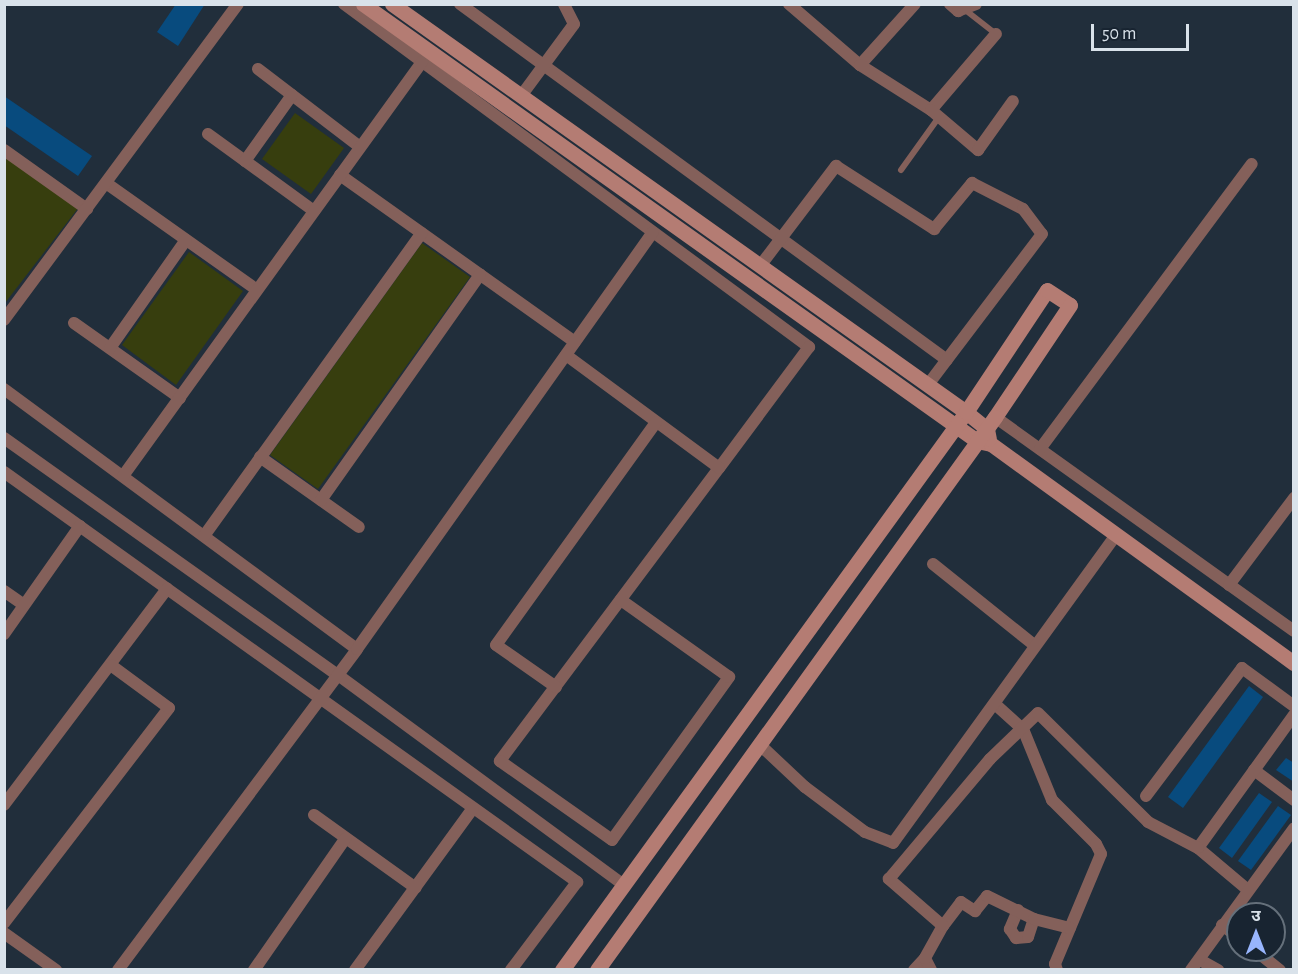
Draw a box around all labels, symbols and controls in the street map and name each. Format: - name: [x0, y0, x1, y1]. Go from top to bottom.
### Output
- scale bar: [1094, 12, 1192, 50]
- text: 50 m: [1102, 25, 1136, 43]
- north arrow: [1226, 902, 1286, 962]
- text: उ: [1251, 908, 1261, 924]

